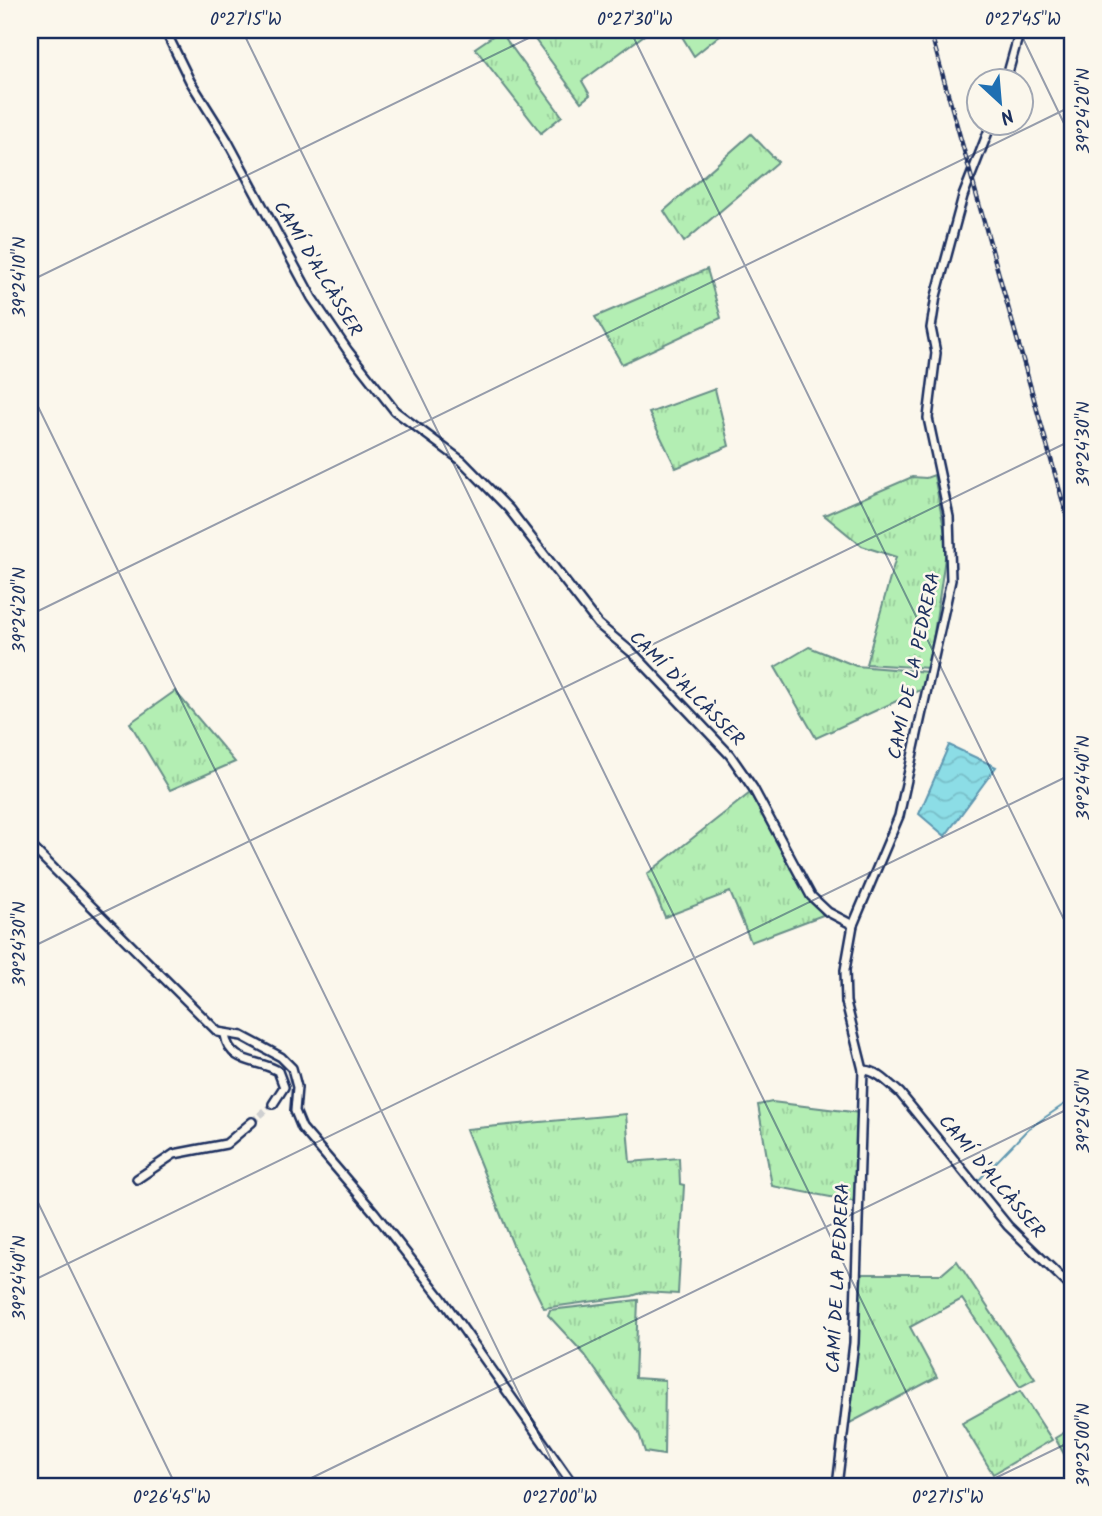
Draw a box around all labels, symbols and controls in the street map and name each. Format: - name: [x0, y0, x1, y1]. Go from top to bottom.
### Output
- text: 0°27'15"W: [210, 6, 282, 35]
- text: 0°27'30"W: [597, 6, 673, 35]
- text: 0°27'45"W: [985, 6, 1061, 35]
- north arrow: [965, 66, 1036, 136]
- text: 39°24'20"N: [1070, 68, 1099, 154]
- text: N: [995, 99, 1019, 132]
- street label: CAMÍ D'ALCÀSSER: [265, 195, 369, 343]
- text: 39°24'10"N: [6, 237, 35, 317]
- text: 39°24'30"N: [1070, 401, 1099, 487]
- text: 39°24'20"N: [6, 567, 35, 653]
- street label: CAMÍ DE LA PEDRERA: [881, 570, 949, 762]
- street label: CAMÍ D'ALCÀSSER: [621, 624, 751, 754]
- text: 39°24'40"N: [1070, 735, 1099, 821]
- text: 39°24'30"N: [6, 901, 35, 987]
- text: 39°24'50"N: [1070, 1069, 1099, 1153]
- street label: CAMÍ D'ALCÀSSER: [930, 1108, 1052, 1246]
- street label: CAMÍ DE LA PEDRERA: [819, 1182, 859, 1374]
- text: 39°24'40"N: [6, 1235, 35, 1321]
- text: 39°25'00"N: [1070, 1403, 1099, 1487]
- text: 0°26'45"W: [133, 1484, 211, 1513]
- text: 0°27'00"W: [523, 1484, 597, 1513]
- text: 0°27'15"W: [912, 1484, 984, 1513]

